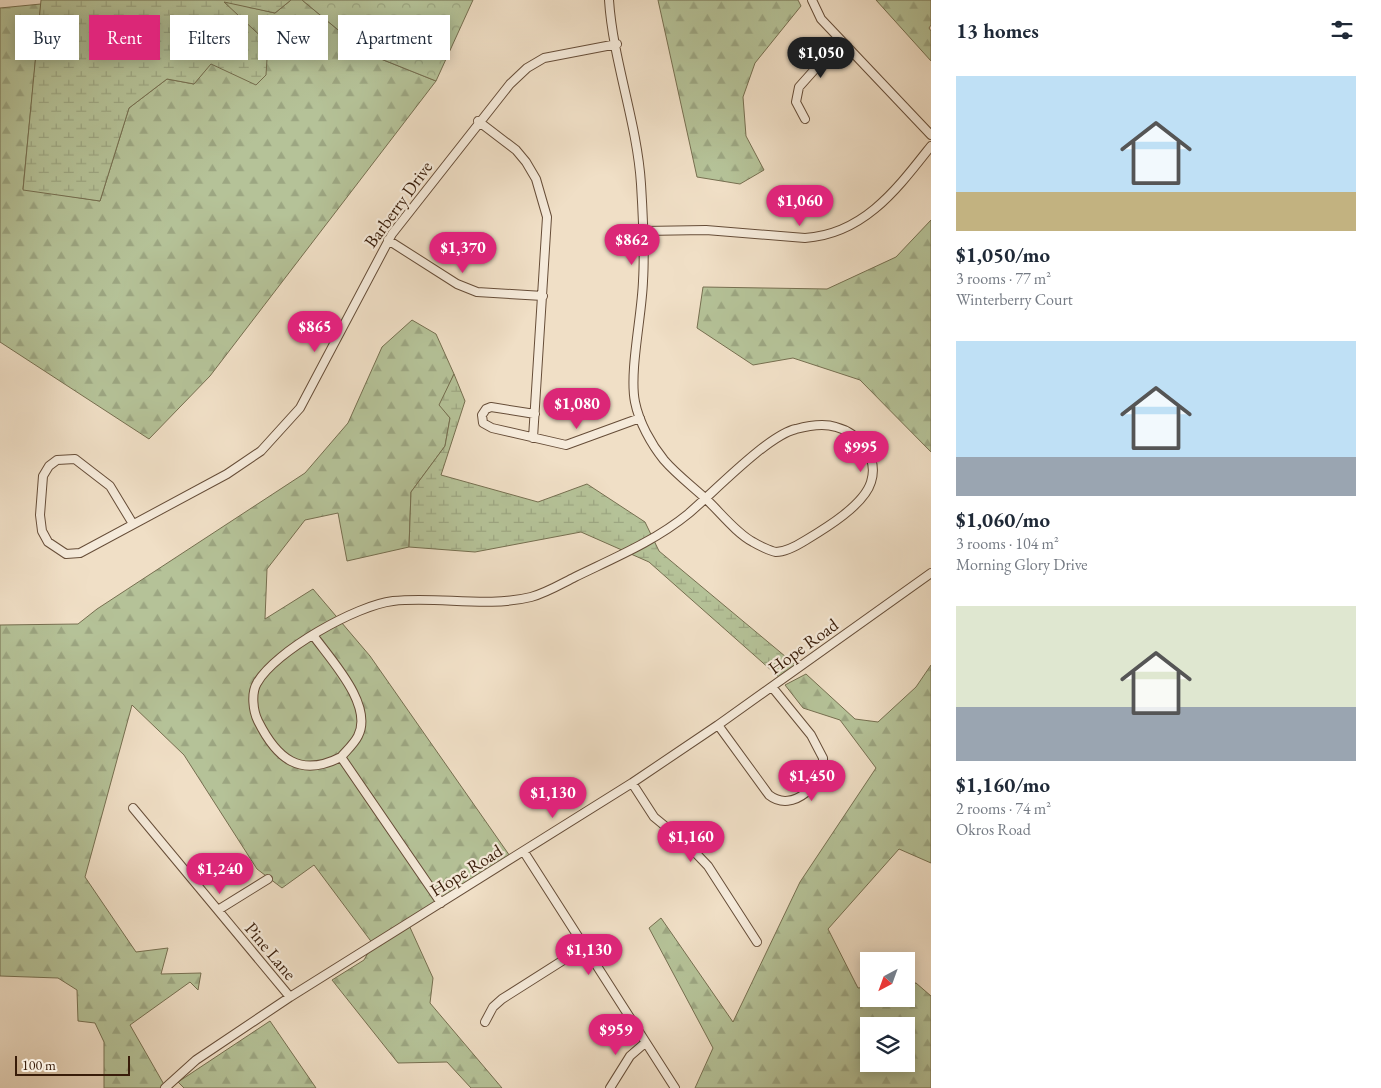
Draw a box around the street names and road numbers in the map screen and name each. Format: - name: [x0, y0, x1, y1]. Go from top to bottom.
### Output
- street label: Barberry Drive: [359, 156, 437, 252]
- street label: Hope Road: [763, 612, 843, 679]
- street label: Hope Road: [426, 838, 507, 901]
- street label: Pine Lane: [240, 917, 302, 985]

